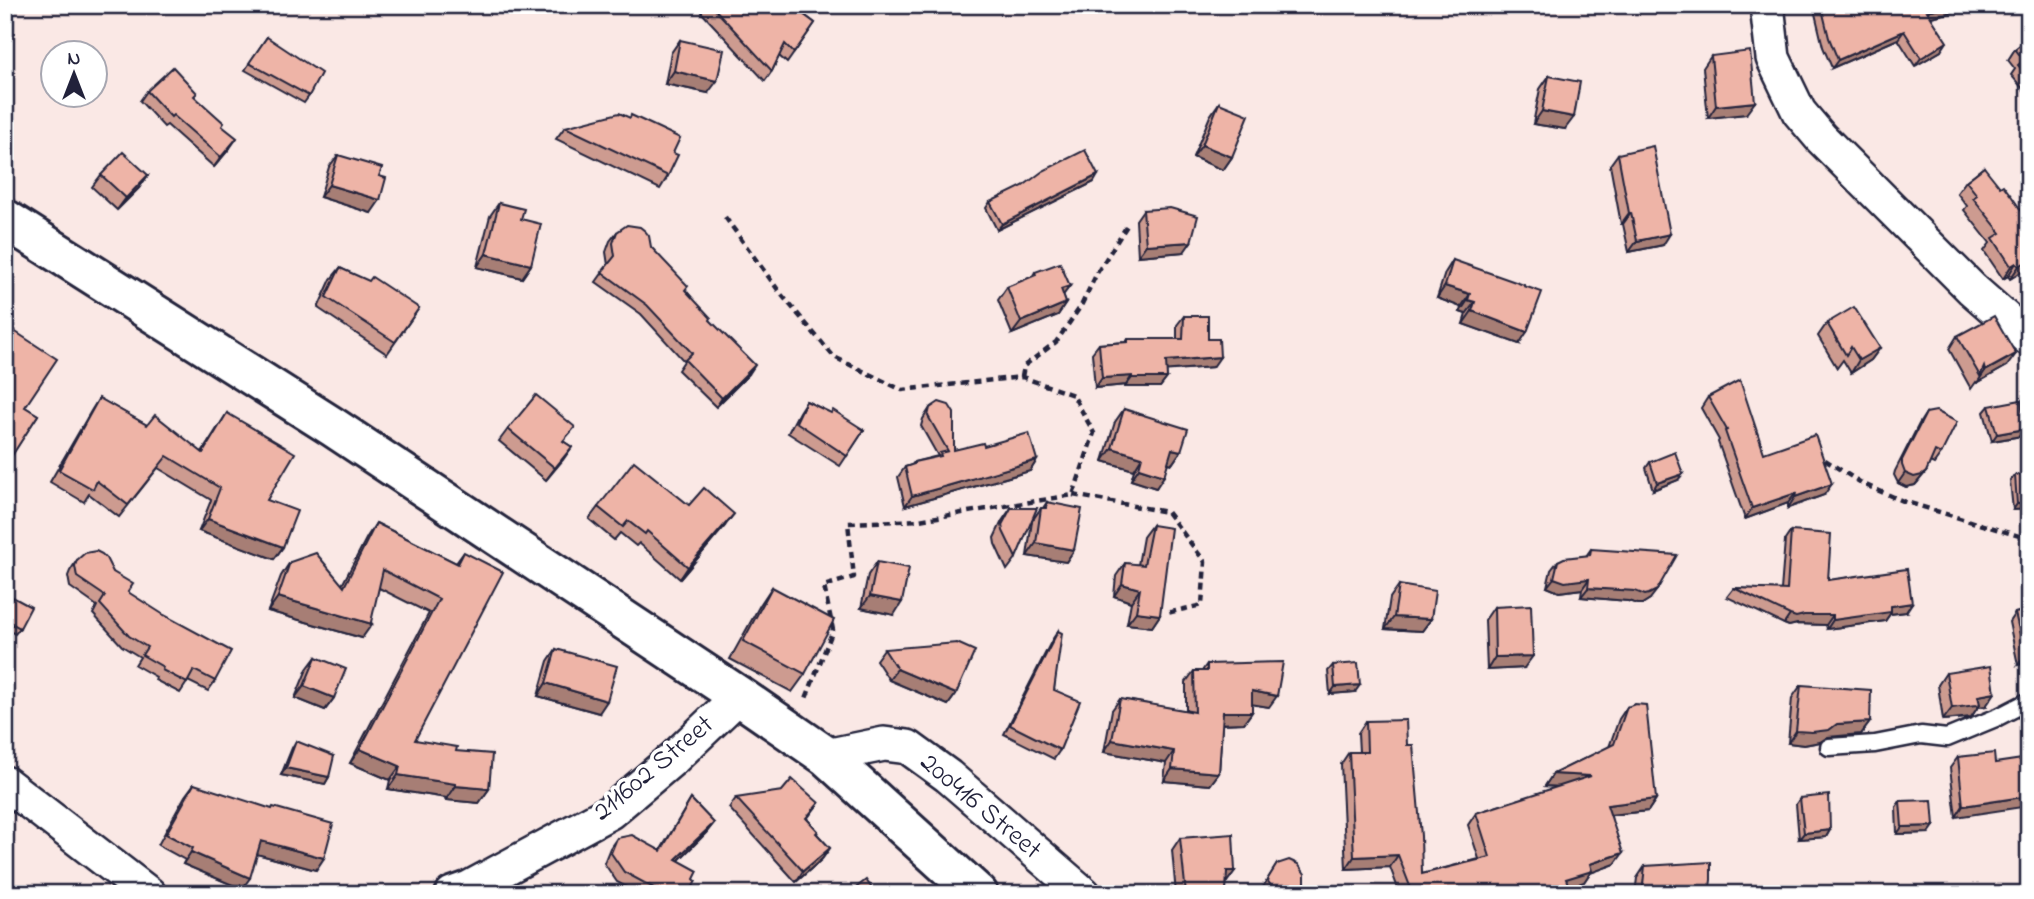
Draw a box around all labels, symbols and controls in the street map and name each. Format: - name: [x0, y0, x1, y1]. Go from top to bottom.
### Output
- north arrow: [38, 38, 108, 108]
- text: N: [68, 46, 81, 73]
- street label: 211602 Street: [584, 706, 724, 832]
- street label: 200416 Street: [910, 744, 1050, 870]

